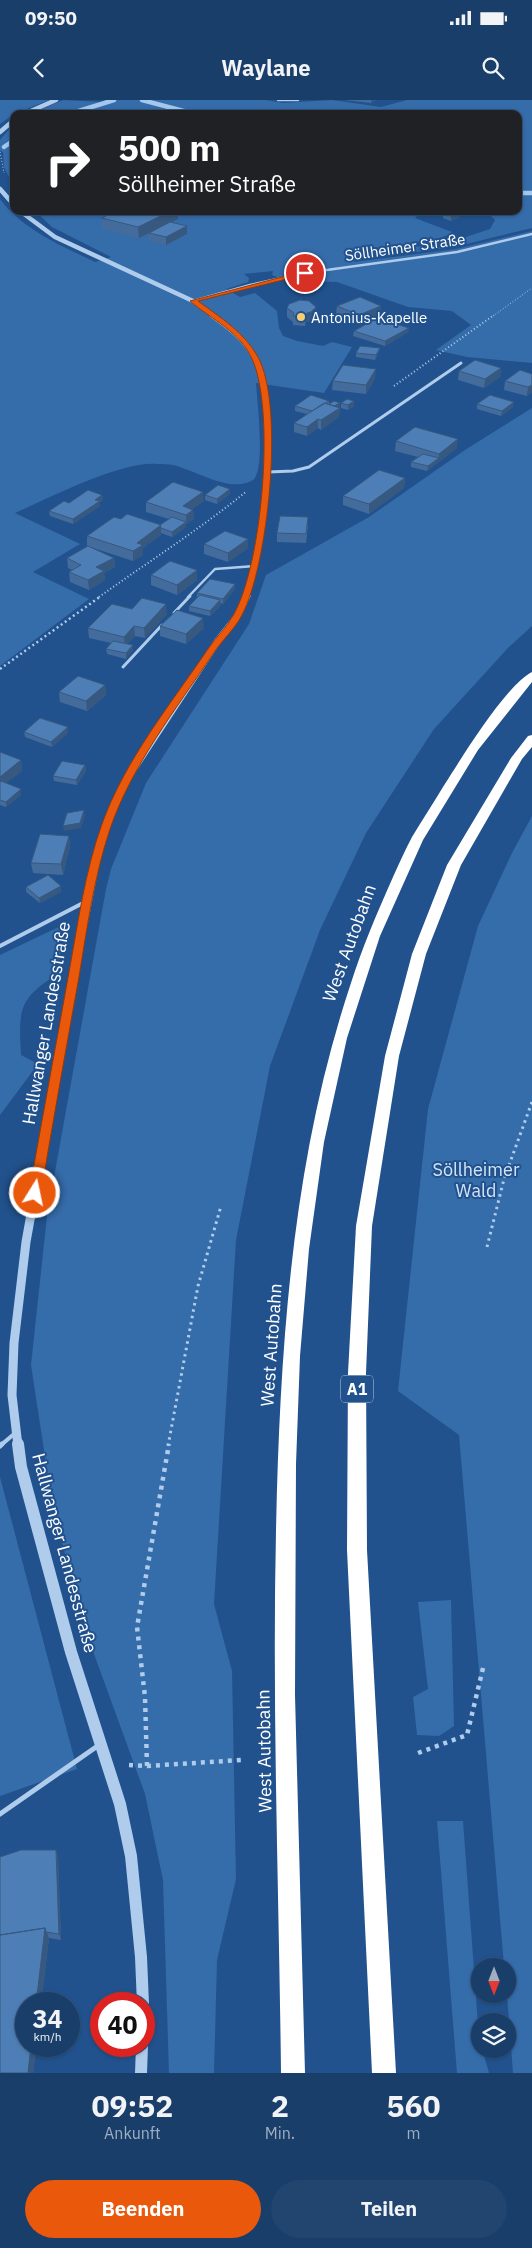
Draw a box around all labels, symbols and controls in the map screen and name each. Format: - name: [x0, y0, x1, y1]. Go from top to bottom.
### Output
- text: 09:50: [25, 6, 77, 30]
- text: Waylane: [221, 53, 311, 82]
- icon: back: [25, 54, 53, 82]
- icon: search: [479, 54, 507, 82]
- text: 500 m: [118, 125, 221, 171]
- icon: right: [35, 130, 100, 195]
- text: Söllheimer Straße: [118, 169, 296, 198]
- street label: Söllheimer Straße: [344, 229, 466, 265]
- pin: [284, 252, 326, 294]
- icon: arrive: [291, 259, 319, 287]
- place label: Antonius-Kapelle: [311, 308, 427, 327]
- marker: Antonius-Kapelle: [295, 311, 307, 323]
- street label: West Autobahn: [317, 881, 381, 1005]
- street label: Hallwanger Landesstraße: [17, 920, 75, 1126]
- park label: Söllheimer Wald: [432, 1158, 520, 1202]
- position arrow: [8, 1166, 60, 1218]
- street label: West Autobahn: [255, 1283, 287, 1407]
- road number: A1: [341, 1376, 373, 1402]
- street label: Hallwanger Landesstraße: [27, 1451, 103, 1656]
- street label: West Autobahn: [251, 1689, 277, 1813]
- north arrow: [471, 1958, 516, 2002]
- map controls: [471, 1958, 516, 2058]
- speed limit sign: 40: [90, 1992, 155, 2057]
- text: 34: [32, 2002, 63, 2035]
- button: layers: [471, 2013, 516, 2058]
- text: km/h: [33, 2029, 62, 2044]
- text: 09:52: [91, 2086, 173, 2125]
- text: 2: [271, 2086, 289, 2125]
- text: 560: [387, 2086, 441, 2125]
- text: Ankunft: [104, 2123, 161, 2143]
- text: Min.: [265, 2123, 295, 2143]
- text: m: [407, 2123, 421, 2143]
- button: Beenden: [25, 2180, 261, 2238]
- button: Teilen: [271, 2180, 507, 2238]

